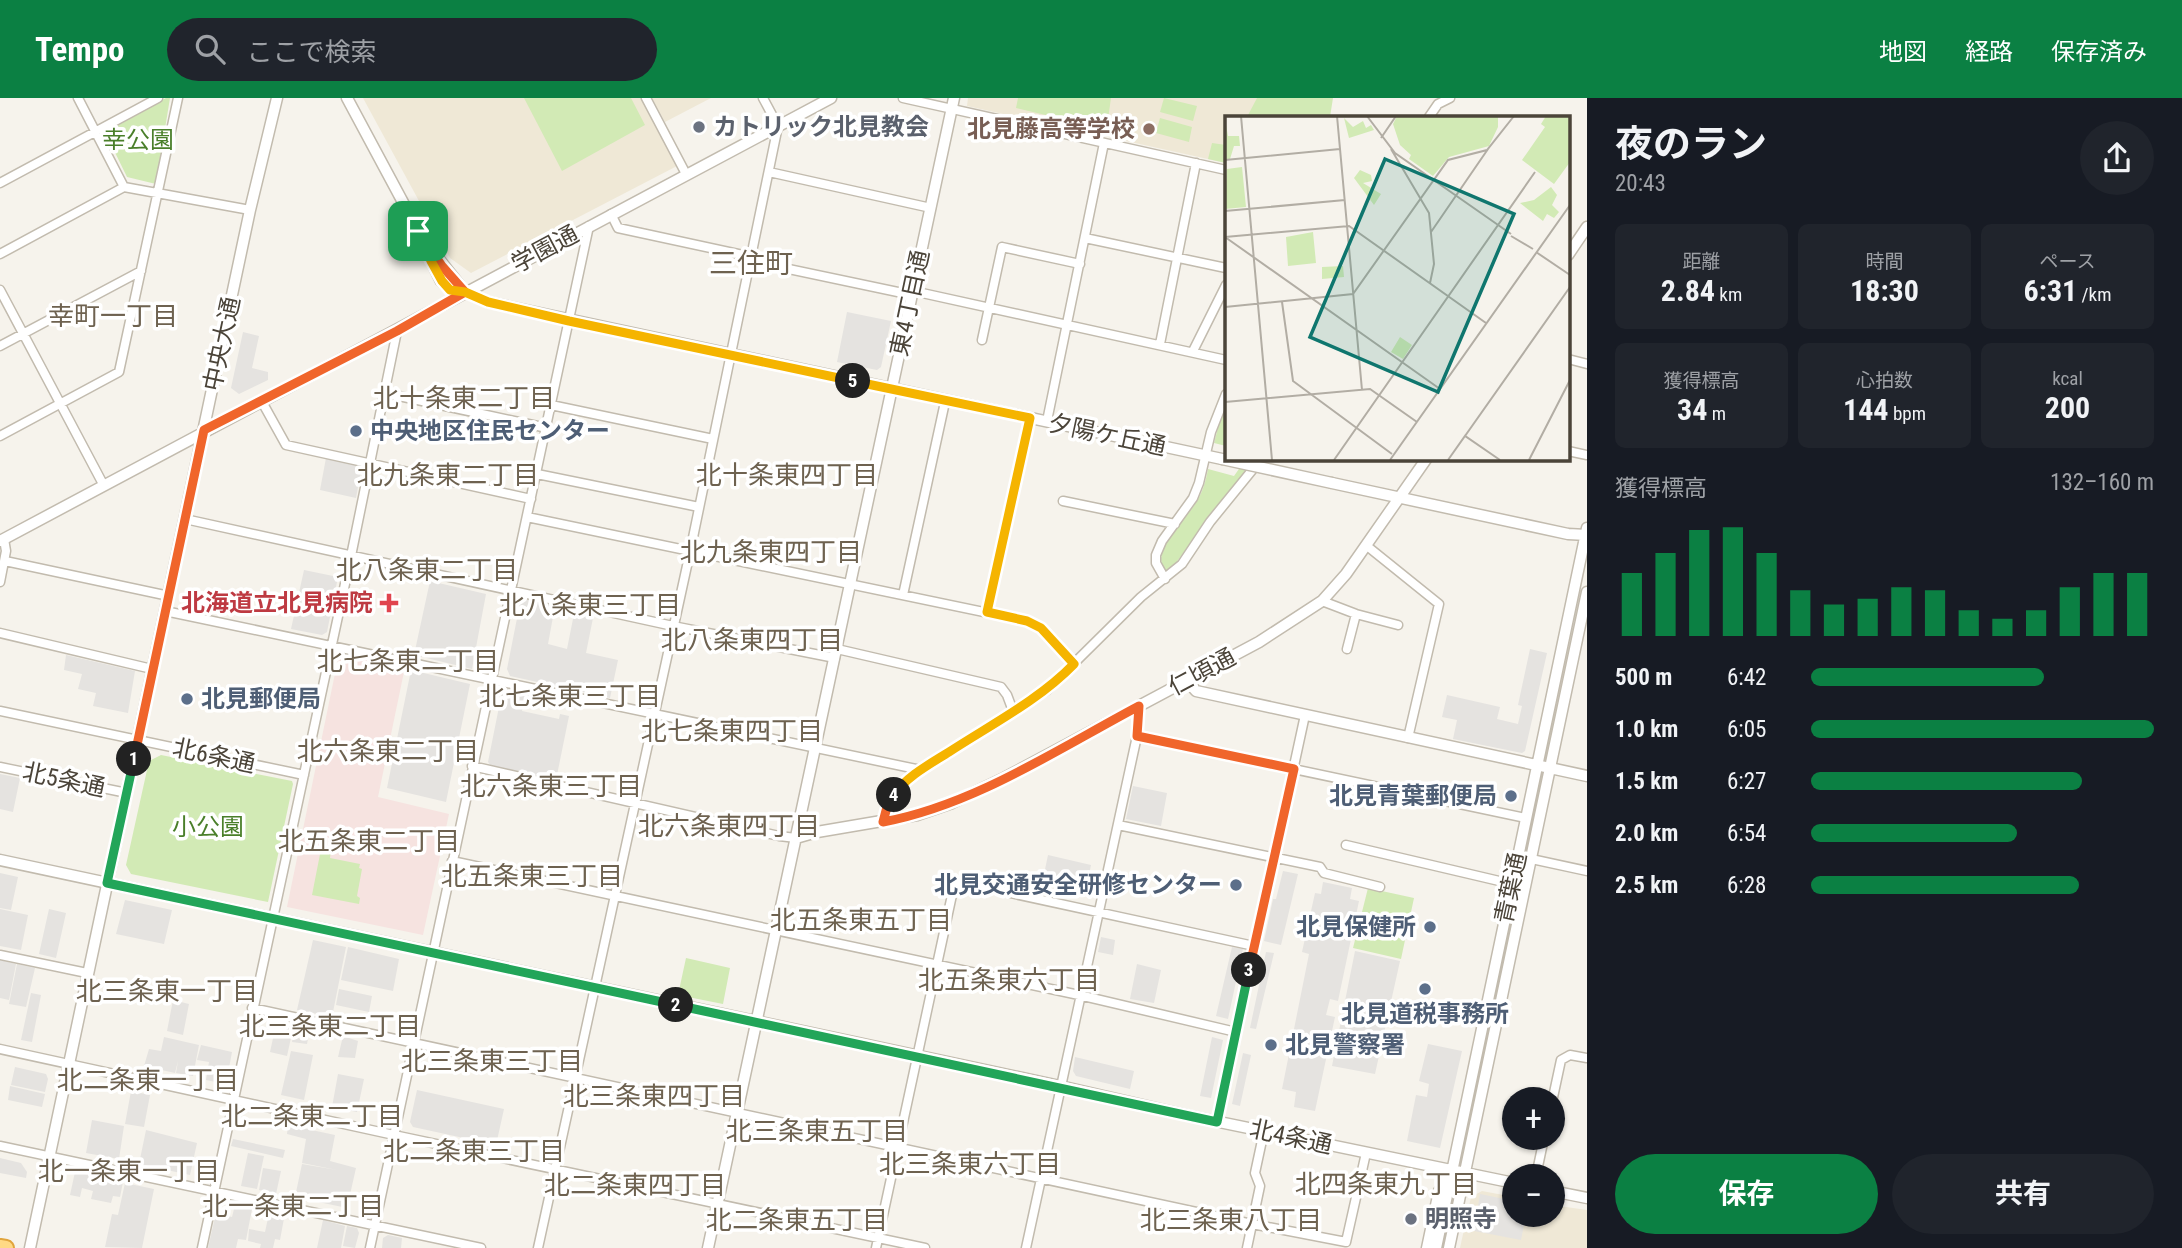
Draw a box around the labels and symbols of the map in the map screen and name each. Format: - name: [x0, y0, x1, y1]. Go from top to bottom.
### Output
- place label: カトリック北見教会: [713, 113, 929, 141]
- place label: 北見藤高等学校: [967, 115, 1135, 143]
- inset map: [1225, 116, 1570, 460]
- marker: カトリック北見教会: [691, 119, 707, 135]
- marker: 北見藤高等学校: [1141, 121, 1157, 137]
- park label: 幸公園: [102, 126, 174, 154]
- pin: [388, 201, 448, 261]
- street label: 学園通: [507, 220, 583, 278]
- district label: 三住町: [709, 247, 793, 280]
- street label: 東4丁目通: [885, 247, 935, 359]
- street label: 中央大通: [198, 294, 246, 394]
- district label: 幸町一丁目: [48, 301, 178, 331]
- pin: 5: [836, 364, 870, 398]
- district label: 北十条東二丁目: [373, 383, 555, 413]
- street label: 夕陽ケ丘通: [1045, 409, 1169, 461]
- place label: 中央地区住民センター: [370, 417, 610, 445]
- marker: 中央地区住民センター: [348, 423, 364, 439]
- district label: 北九条東二丁目: [357, 460, 539, 490]
- district label: 北十条東四丁目: [696, 460, 878, 490]
- district label: 北九条東四丁目: [680, 537, 862, 567]
- district label: 北八条東二丁目: [336, 555, 518, 585]
- place label: 北海道立北見病院: [181, 589, 373, 617]
- district label: 北八条東三丁目: [499, 590, 681, 620]
- marker: 北海道立北見病院: [379, 593, 399, 613]
- district label: 北八条東四丁目: [661, 625, 843, 655]
- street label: 仁頃通: [1164, 643, 1240, 701]
- district label: 北七条東二丁目: [317, 646, 499, 676]
- district label: 北七条東三丁目: [479, 681, 661, 711]
- place label: 北見郵便局: [201, 685, 321, 713]
- marker: 北見郵便局: [179, 691, 195, 707]
- district label: 北七条東四丁目: [641, 716, 823, 746]
- street label: 北6条通: [170, 734, 258, 778]
- district label: 北六条東二丁目: [297, 736, 479, 766]
- pin: 1: [116, 742, 152, 776]
- street label: 北5条通: [20, 758, 108, 802]
- district label: 北六条東三丁目: [460, 771, 642, 801]
- pin: 4: [876, 778, 912, 812]
- place label: 北見青葉郵便局: [1329, 782, 1497, 810]
- marker: 北見青葉郵便局: [1503, 788, 1519, 804]
- district label: 北六条東四丁目: [638, 811, 820, 841]
- park label: 小公園: [172, 813, 244, 841]
- district label: 北五条東二丁目: [278, 826, 460, 856]
- street label: 青葉通: [1490, 850, 1532, 926]
- district label: 北五条東三丁目: [441, 861, 623, 891]
- place label: 北見交通安全研修センター: [934, 871, 1222, 899]
- marker: 北見交通安全研修センター: [1228, 877, 1244, 893]
- district label: 北五条東五丁目: [770, 905, 952, 935]
- place label: 北見保健所: [1296, 913, 1416, 941]
- marker: 北見保健所: [1422, 919, 1438, 935]
- pin: 3: [1232, 952, 1266, 988]
- district label: 北五条東六丁目: [918, 965, 1100, 995]
- district label: 北三条東一丁目: [76, 976, 258, 1006]
- marker: 北見道税事務所: [1417, 981, 1433, 997]
- pin: 2: [658, 988, 694, 1023]
- place label: 北見道税事務所: [1341, 1000, 1509, 1028]
- district label: 北三条東二丁目: [239, 1011, 421, 1041]
- place label: 北見警察署: [1285, 1031, 1405, 1059]
- marker: 北見警察署: [1263, 1037, 1279, 1053]
- district label: 北三条東三丁目: [401, 1046, 583, 1076]
- district label: 北二条東一丁目: [57, 1065, 239, 1095]
- district label: 北三条東四丁目: [563, 1081, 745, 1111]
- district label: 北二条東二丁目: [221, 1101, 403, 1131]
- street label: 北4条通: [1247, 1115, 1335, 1159]
- district label: 北三条東五丁目: [726, 1116, 908, 1146]
- district label: 北二条東三丁目: [383, 1136, 565, 1166]
- district label: 北三条東六丁目: [879, 1149, 1061, 1179]
- district label: 北一条東一丁目: [38, 1156, 220, 1186]
- district label: 北四条東九丁目: [1295, 1169, 1477, 1199]
- district label: 北二条東四丁目: [544, 1170, 726, 1200]
- district label: 北一条東二丁目: [202, 1191, 384, 1221]
- district label: 北二条東五丁目: [706, 1205, 888, 1235]
- district label: 北三条東八丁目: [1140, 1205, 1322, 1235]
- place label: 明照寺: [1425, 1205, 1497, 1233]
- marker: 明照寺: [1403, 1211, 1419, 1227]

